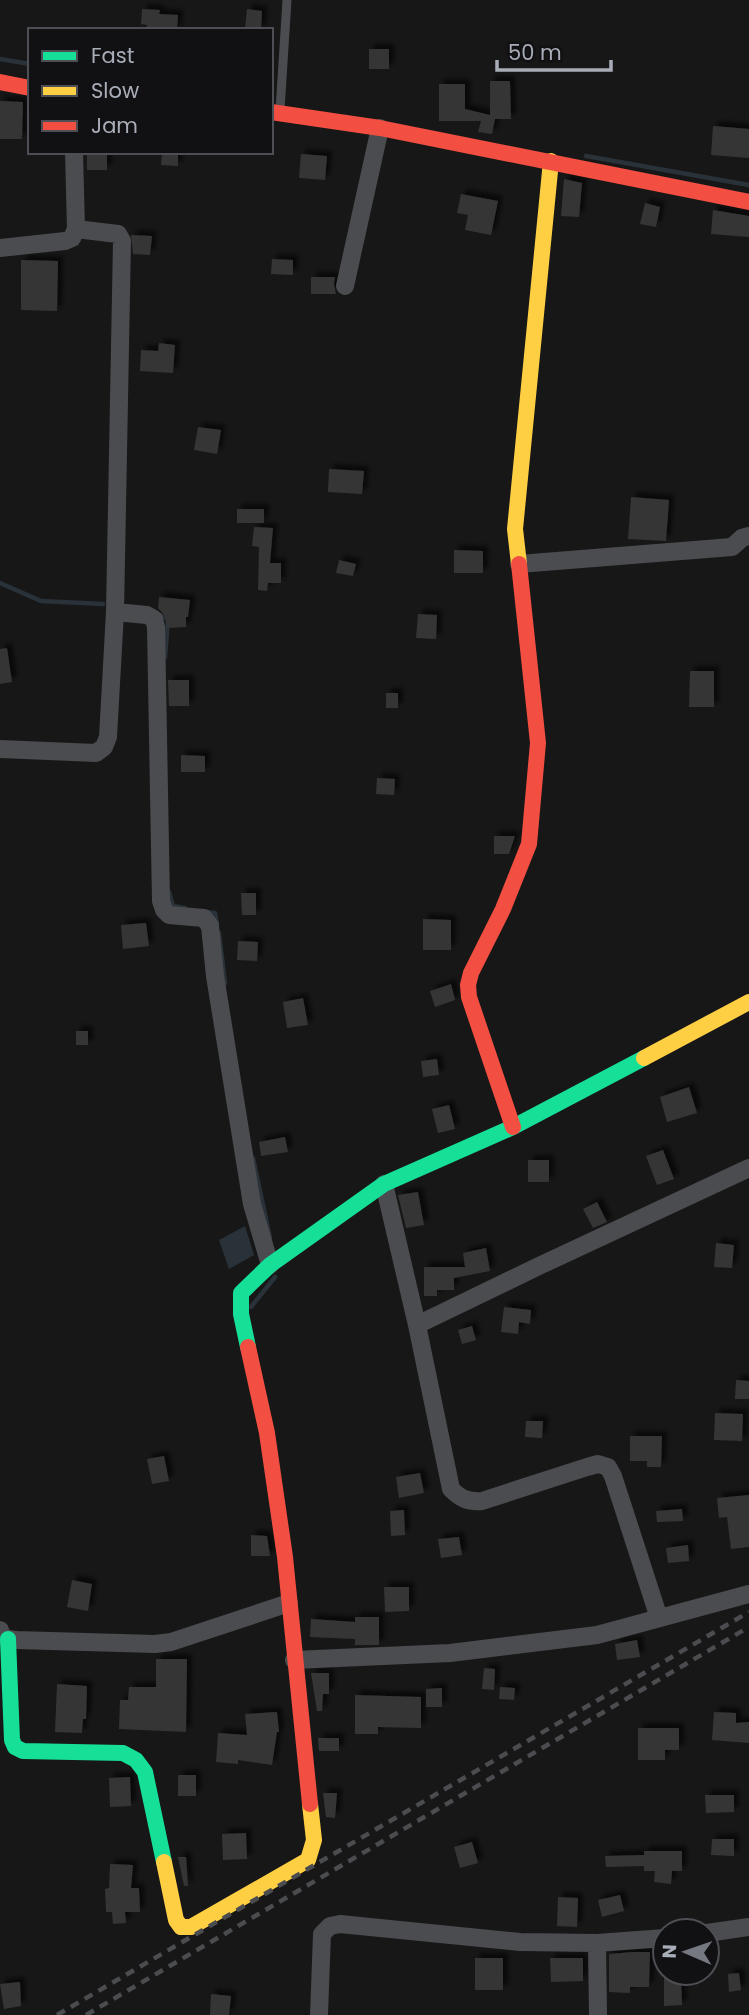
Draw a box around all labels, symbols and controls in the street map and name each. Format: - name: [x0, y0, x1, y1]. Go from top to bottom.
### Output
- legend: [28, 28, 273, 154]
- scale bar: [497, 28, 611, 72]
- text: 50 m: [508, 38, 562, 67]
- text: Fast: [91, 41, 134, 70]
- text: Slow: [91, 76, 139, 105]
- text: Jam: [91, 111, 138, 140]
- north arrow: [651, 1917, 721, 1987]
- text: N: [656, 1944, 683, 1959]

